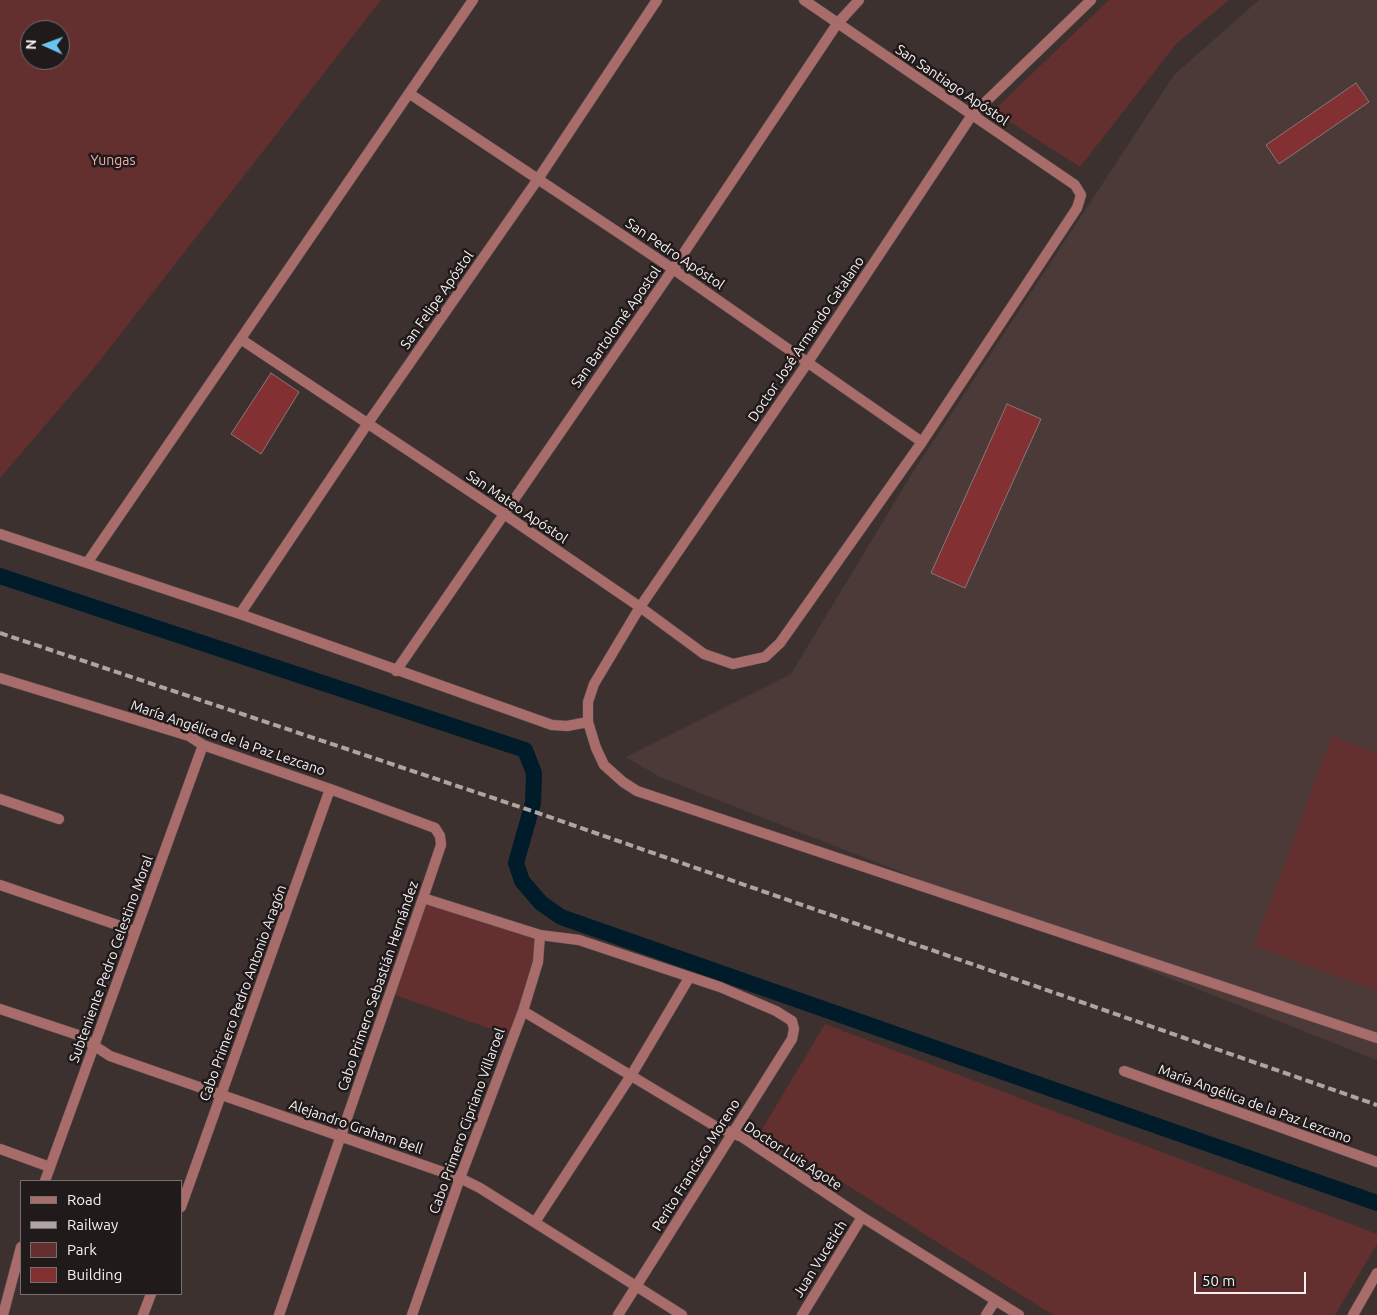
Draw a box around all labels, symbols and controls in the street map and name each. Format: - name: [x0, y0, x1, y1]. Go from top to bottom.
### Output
- north arrow: [20, 20, 70, 70]
- text: N: [23, 39, 39, 50]
- street label: San Santiago Apóstol: [892, 41, 1012, 129]
- park label: Yungas: [90, 152, 136, 168]
- street label: San Pedro Apóstol: [622, 215, 728, 293]
- street label: San Felipe Apóstol: [397, 248, 477, 352]
- street label: Doctor José Armando Catalano: [744, 253, 868, 425]
- street label: San Bartolomé Apostol: [568, 263, 664, 391]
- street label: San Mateo Apóstol: [463, 467, 571, 547]
- street label: María Angélica de la Paz Lezcano: [129, 697, 327, 779]
- street label: Subteniente Pedro Celestino Moral: [66, 853, 156, 1065]
- street label: Cabo Primero Sebastián Hernández: [334, 879, 422, 1093]
- street label: Cabo Primero Pedro Antonio Aragón: [196, 883, 290, 1103]
- street label: Cabo Primero Cipriano Villaroel: [425, 1026, 509, 1216]
- street label: María Angélica de la Paz Lezcano: [1156, 1061, 1354, 1147]
- street label: Alejandro Graham Bell: [287, 1096, 425, 1158]
- street label: Perito Francisco Moreno: [648, 1096, 744, 1234]
- street label: Doctor Luis Agote: [741, 1118, 845, 1194]
- legend: [20, 1180, 182, 1295]
- text: Road: [67, 1191, 102, 1208]
- text: Railway: [67, 1216, 118, 1233]
- street label: Juan Vucetich: [790, 1217, 850, 1301]
- text: Park: [67, 1241, 97, 1258]
- scale bar: [1197, 1262, 1310, 1294]
- text: Building: [67, 1266, 122, 1283]
- text: 50 m: [1202, 1272, 1235, 1289]

